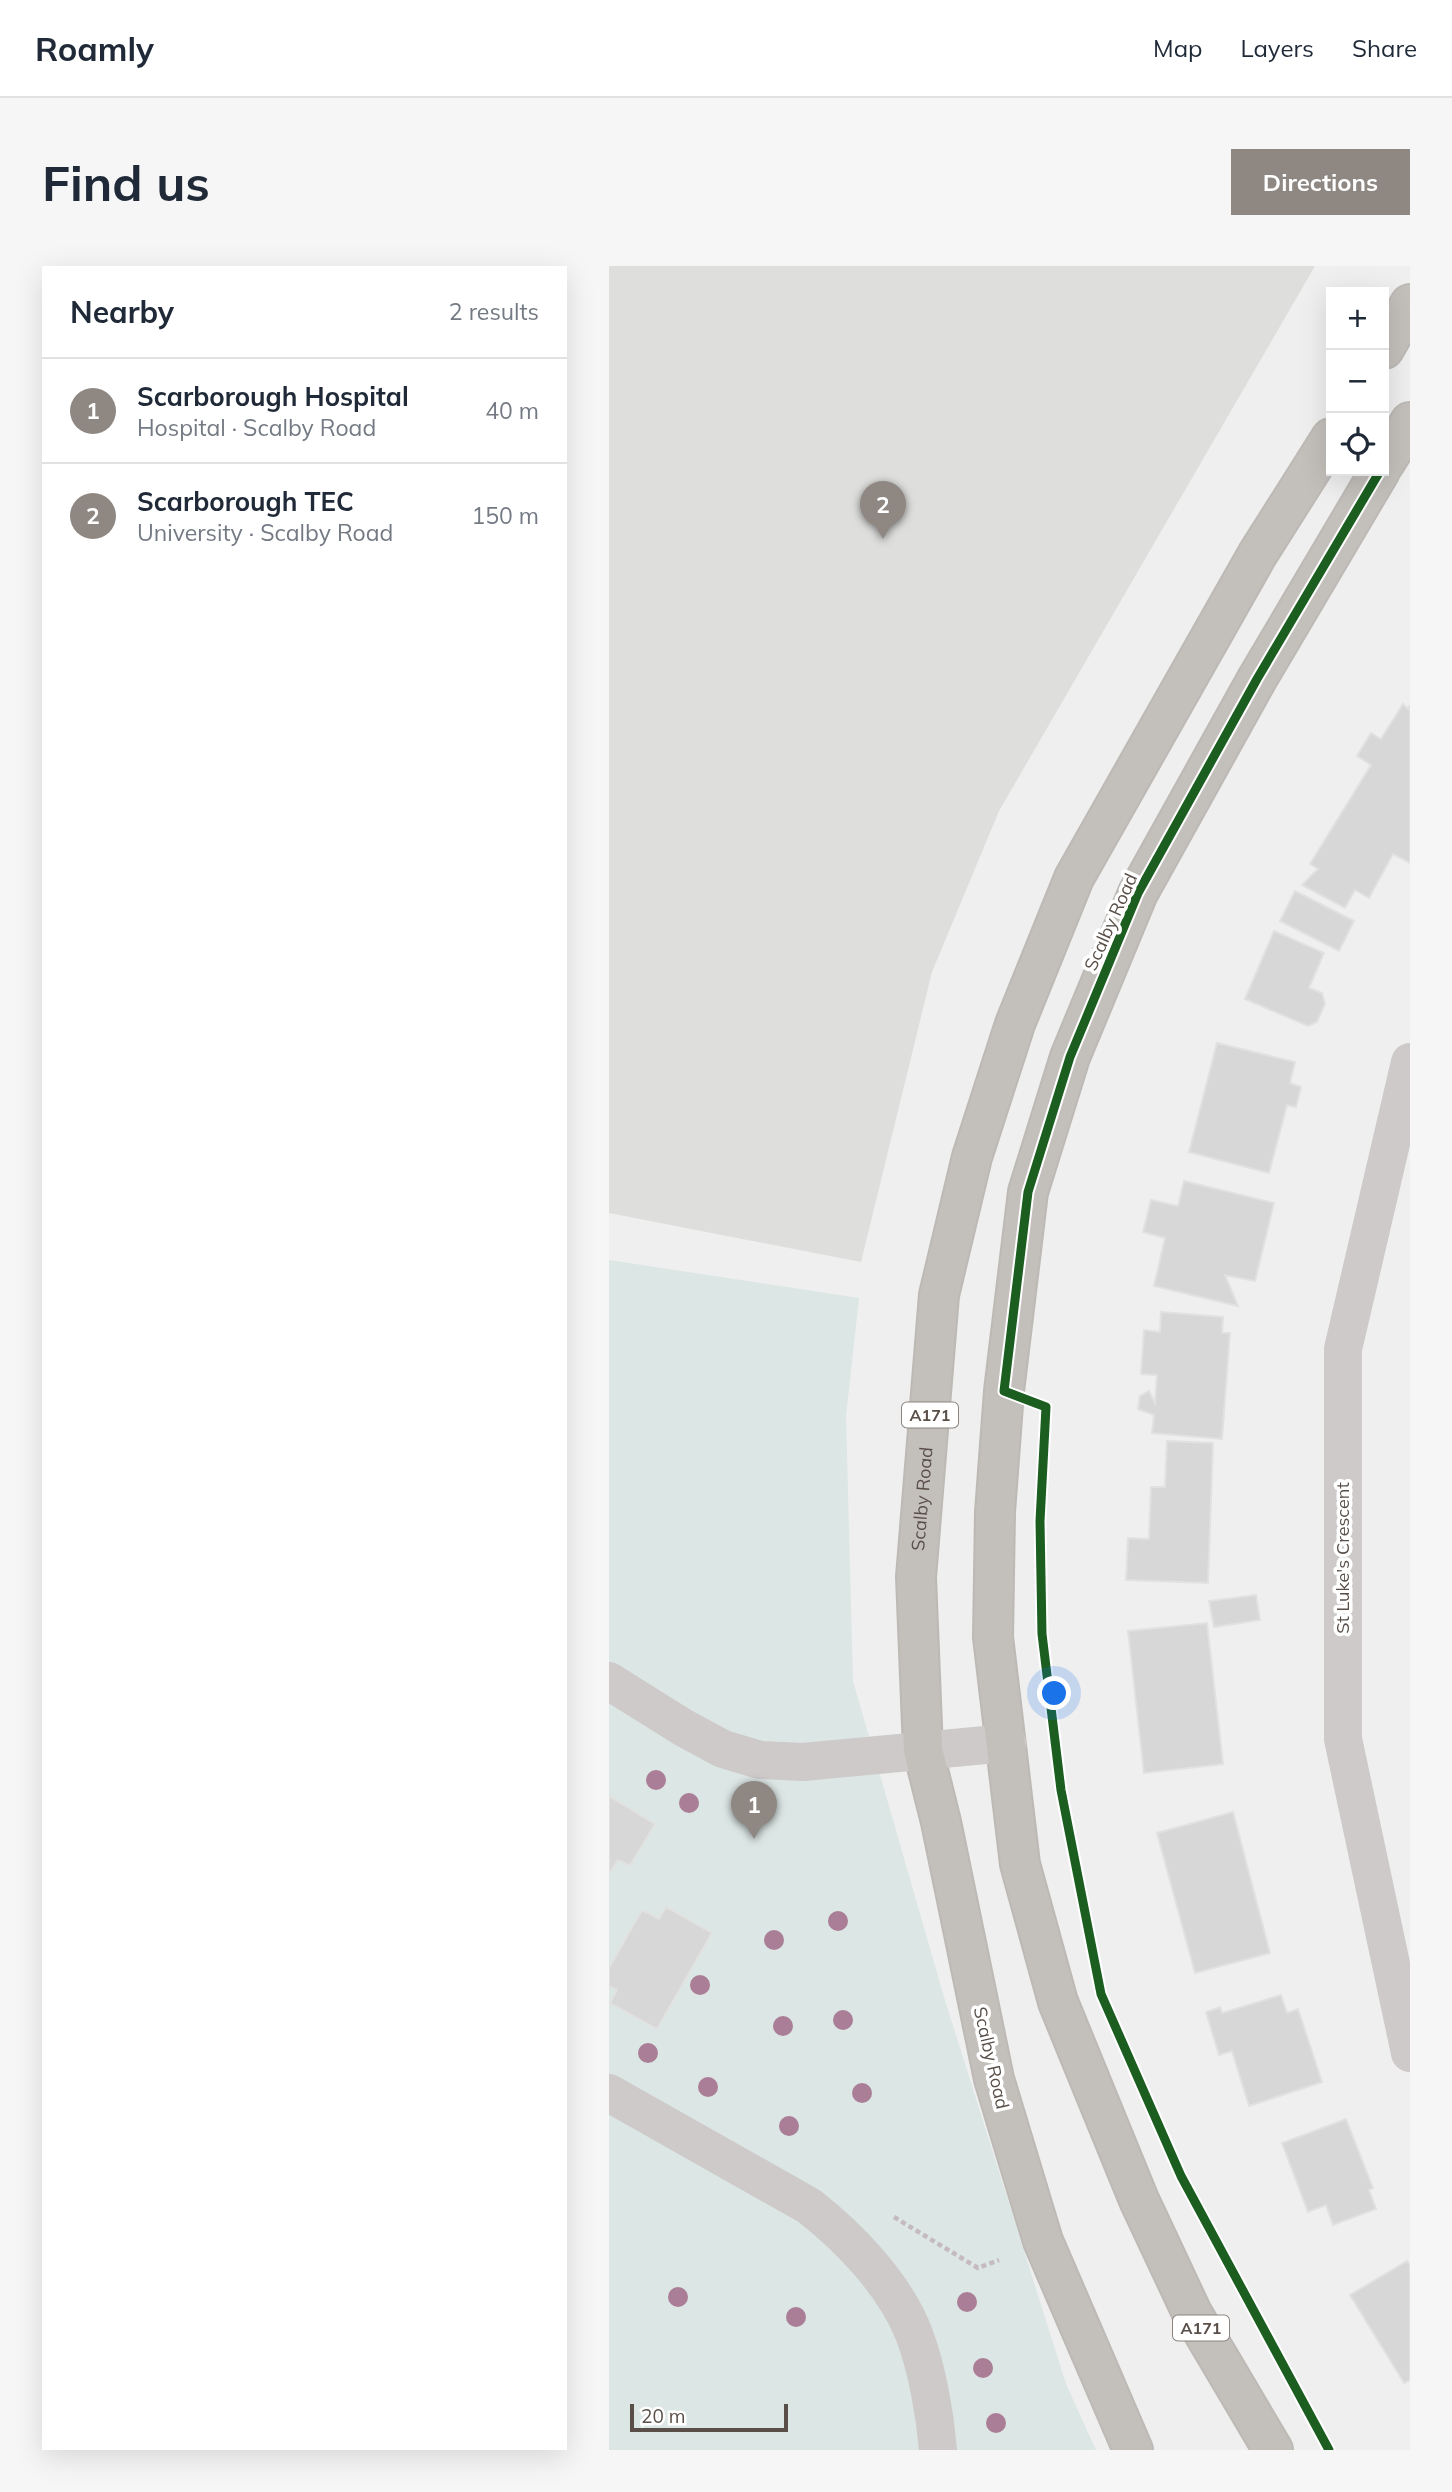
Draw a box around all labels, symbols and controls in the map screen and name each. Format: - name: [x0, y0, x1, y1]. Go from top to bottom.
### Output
- text: Roamly: [35, 28, 154, 69]
- text: Map: [1153, 33, 1202, 63]
- text: Layers: [1240, 33, 1314, 63]
- text: Share: [1352, 33, 1417, 63]
- button: Directions: [1231, 149, 1410, 215]
- text: Find us: [42, 152, 210, 213]
- map controls: [1326, 287, 1389, 476]
- button: +: [1326, 287, 1389, 350]
- text: Nearby: [70, 293, 174, 331]
- text: 2 results: [449, 297, 539, 326]
- button: −: [1326, 350, 1389, 413]
- text: Scarborough Hospital: [137, 380, 409, 413]
- text: 1: [86, 396, 100, 425]
- text: 40 m: [485, 396, 539, 425]
- text: Hospital · Scalby Road: [137, 413, 376, 442]
- button: locate: [1326, 413, 1389, 476]
- pin: 2: [860, 481, 906, 539]
- text: Scarborough TEC: [137, 485, 354, 518]
- text: 2: [86, 501, 100, 530]
- text: 150 m: [471, 501, 539, 530]
- text: University · Scalby Road: [137, 518, 393, 547]
- street label: Scalby Road: [1079, 870, 1142, 974]
- road number: A171: [902, 1402, 958, 1428]
- street label: Scalby Road: [906, 1446, 938, 1552]
- street label: St Luke's Crescent: [1331, 1482, 1354, 1634]
- your location: [1037, 1676, 1071, 1710]
- pin: 1: [731, 1781, 777, 1839]
- street label: Scalby Road: [969, 2005, 1014, 2111]
- road number: A171: [1173, 2316, 1229, 2340]
- scale bar: [630, 2401, 787, 2433]
- text: 20 m: [641, 2404, 685, 2428]

